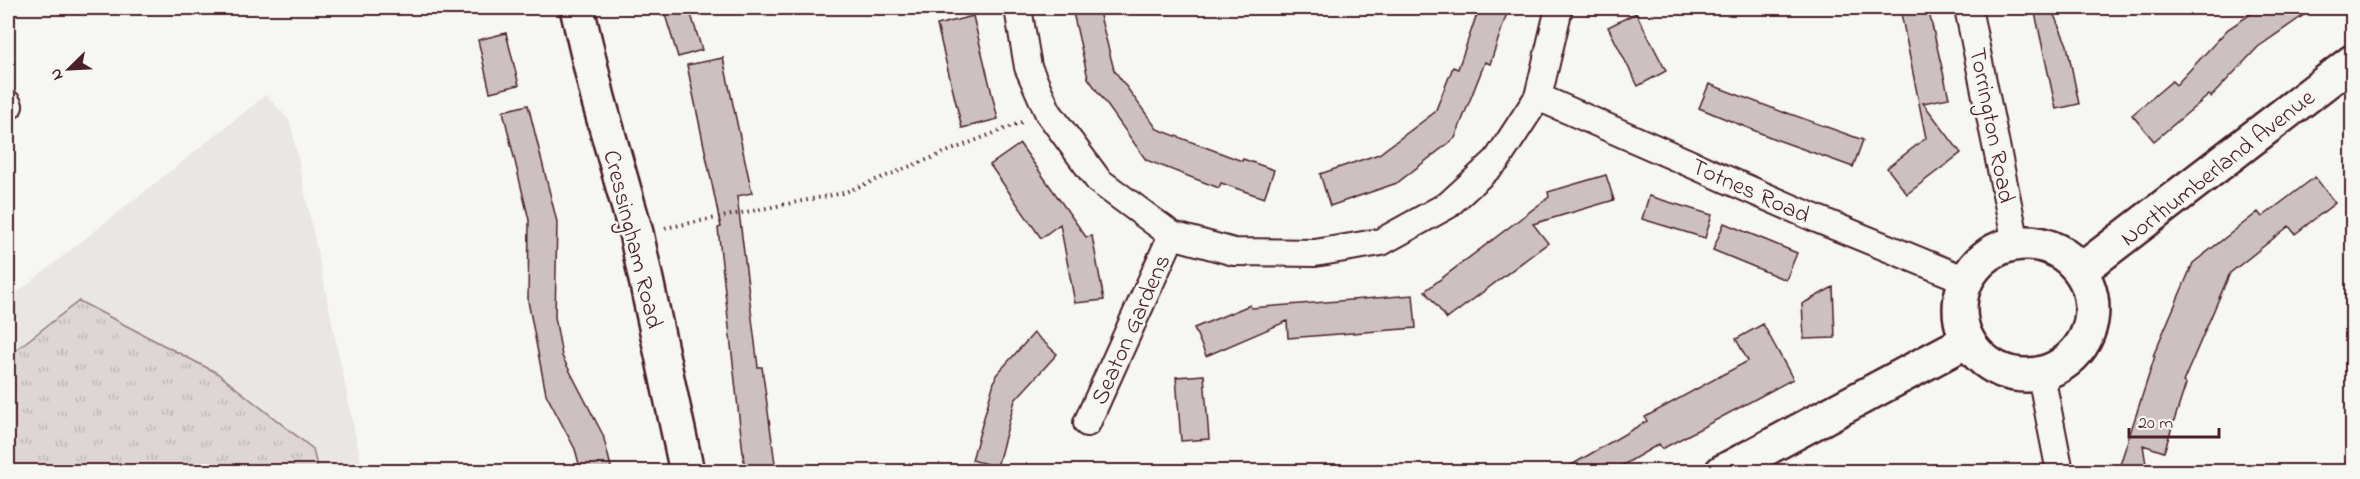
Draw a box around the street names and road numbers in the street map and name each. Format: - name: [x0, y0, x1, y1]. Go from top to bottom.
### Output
- street label: Torrington Road: [1958, 45, 2023, 207]
- street label: Northumberland Avenue: [2114, 82, 2324, 256]
- street label: Cressingham Road: [592, 147, 671, 333]
- street label: Totnes Road: [1685, 151, 1815, 234]
- street label: Seaton Gardens: [1084, 249, 1181, 411]

